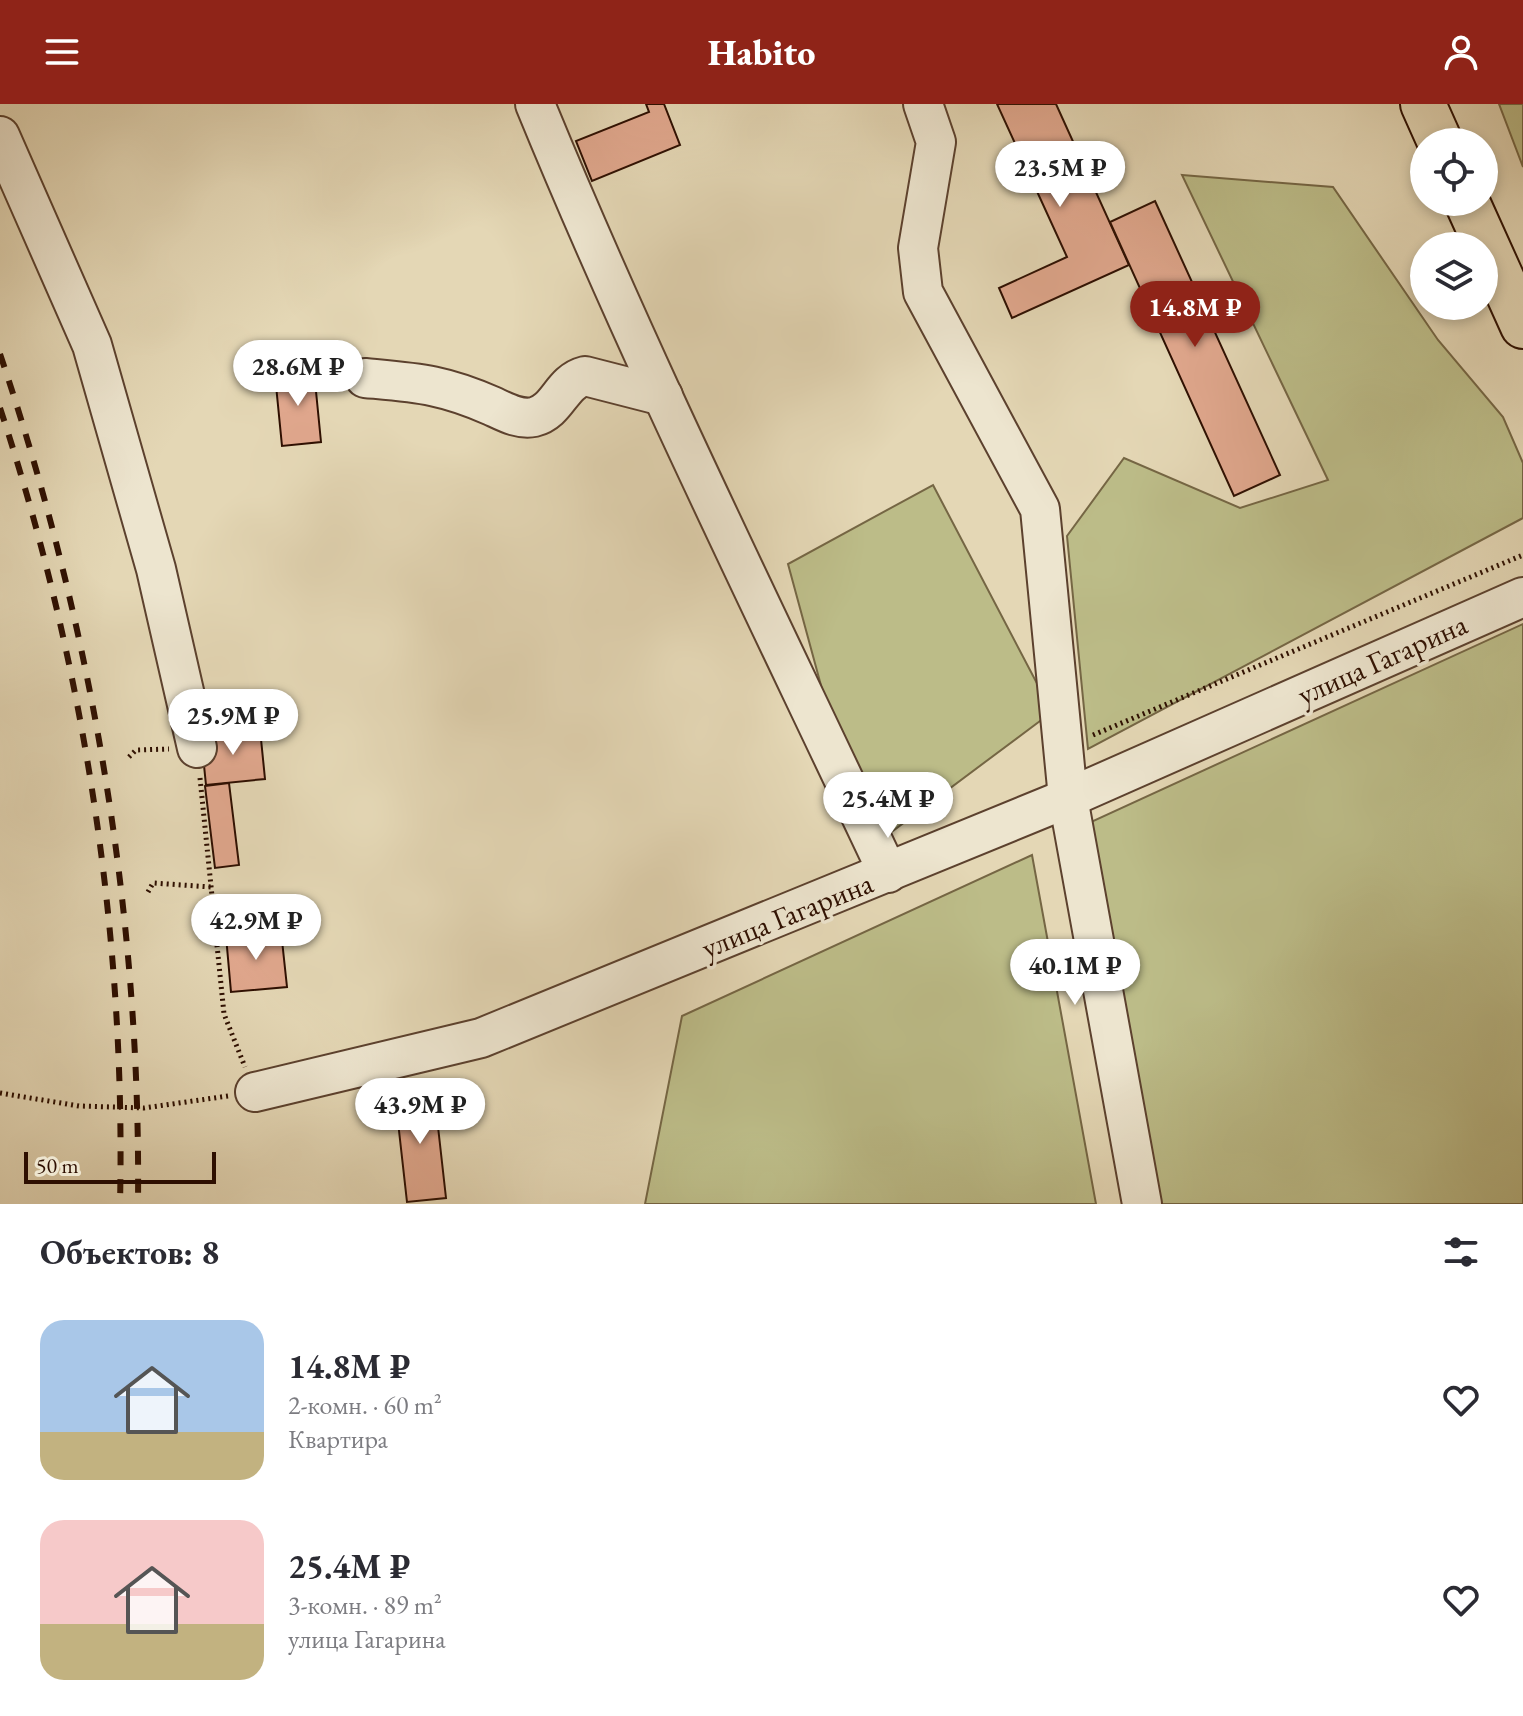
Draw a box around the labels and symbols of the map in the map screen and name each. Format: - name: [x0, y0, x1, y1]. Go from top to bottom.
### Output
- pin: 23.5M ₽: [986, 141, 1134, 209]
- pin: 14.8M ₽: [1121, 281, 1269, 349]
- pin: 28.6M ₽: [224, 340, 372, 408]
- street label: улица Гагарина: [1291, 604, 1473, 714]
- pin: 25.9M ₽: [159, 689, 307, 757]
- pin: 25.4M ₽: [814, 772, 962, 840]
- street label: улица Гагарина: [695, 863, 879, 967]
- pin: 42.9M ₽: [182, 894, 330, 962]
- pin: 40.1M ₽: [1001, 939, 1149, 1007]
- pin: 43.9M ₽: [346, 1078, 494, 1146]
- scale bar: [24, 1148, 216, 1184]

